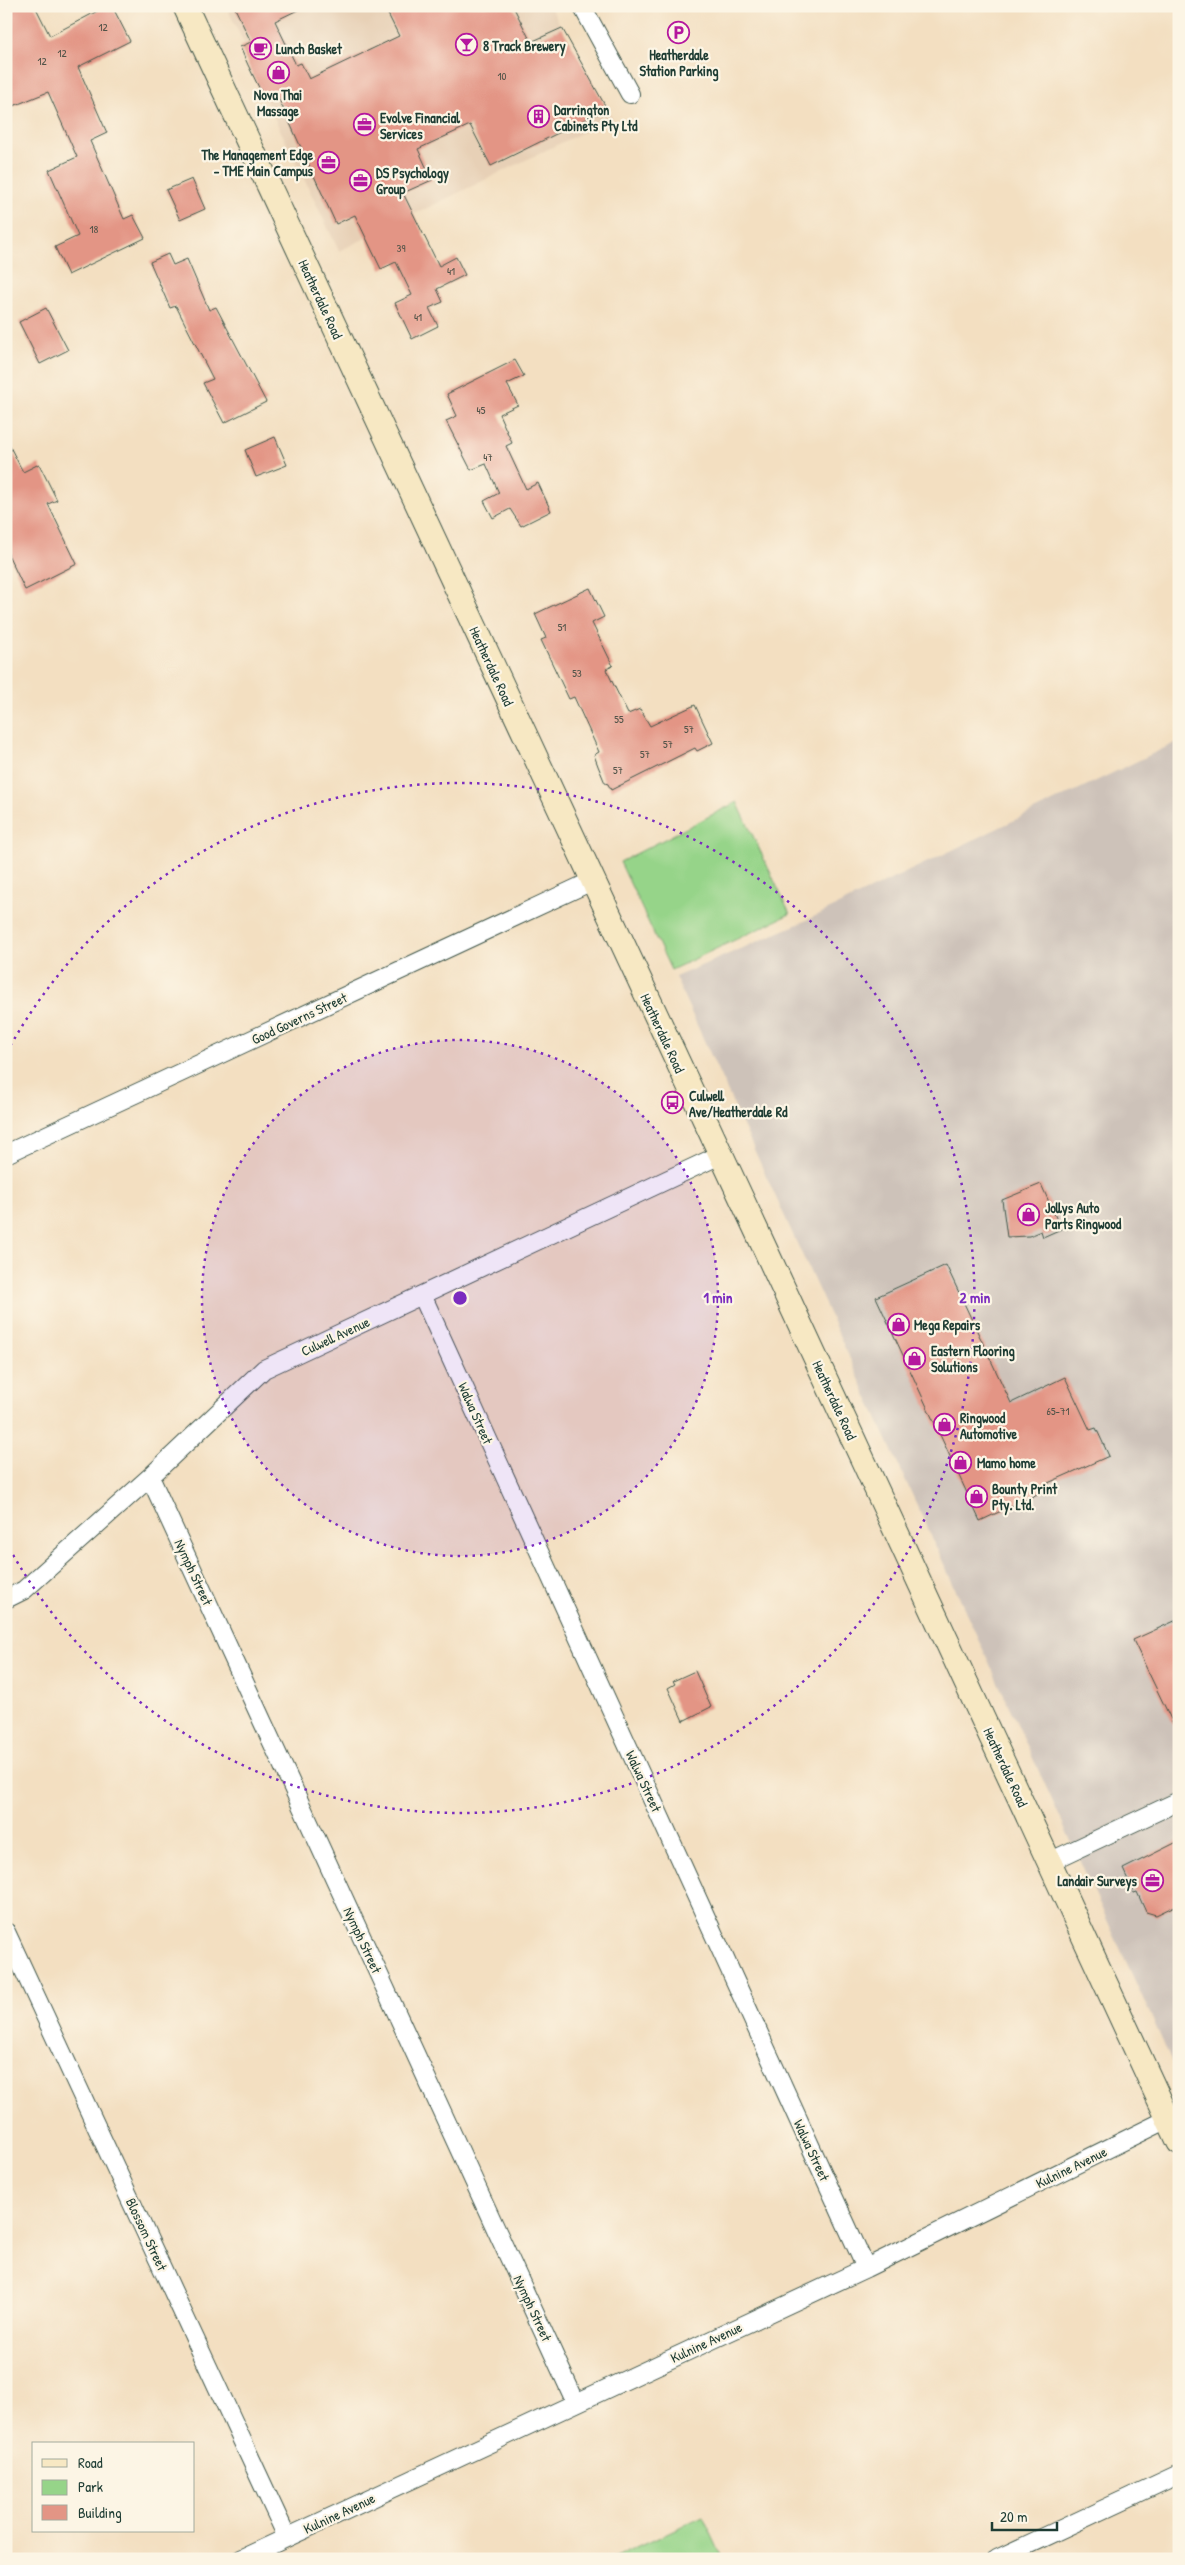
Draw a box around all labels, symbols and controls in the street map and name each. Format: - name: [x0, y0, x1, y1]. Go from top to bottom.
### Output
- house number: 12: [98, 20, 108, 34]
- parking icon: Heatherdale Station Parking: [667, 20, 691, 44]
- bar icon: 8 Track Brewery: [455, 33, 479, 57]
- cafe icon: Lunch Basket: [248, 36, 272, 60]
- place label: 8 Track Brewery: [483, 36, 566, 57]
- place label: Lunch Basket: [276, 39, 343, 58]
- place label: Heatherdale Station Parking: [640, 45, 719, 82]
- house number: 12: [57, 46, 67, 60]
- house number: 12: [37, 54, 47, 68]
- shop icon: Nova Thai Massage: [266, 60, 290, 84]
- house number: 10: [498, 69, 507, 83]
- place label: Nova Thai Massage: [254, 85, 302, 122]
- place label: Darrington Cabinets Pty Ltd: [554, 100, 638, 137]
- building icon: Darrington Cabinets Pty Ltd: [526, 105, 550, 129]
- place label: Evolve Financial Services: [380, 108, 460, 143]
- office icon: Evolve Financial Services: [352, 113, 376, 137]
- place label: The Management Edge - TME Main Campus: [200, 145, 314, 182]
- office icon: The Management Edge - TME Main Campus: [317, 150, 341, 174]
- place label: DS Psychology Group: [376, 163, 449, 200]
- office icon: DS Psychology Group: [348, 168, 372, 192]
- house number: 18: [90, 222, 99, 236]
- house number: 39: [397, 241, 405, 255]
- street label: Heatherdale Road: [294, 256, 348, 342]
- house number: 41: [447, 264, 455, 278]
- house number: 41: [414, 310, 422, 324]
- house number: 45: [477, 403, 486, 417]
- house number: 47: [483, 450, 493, 464]
- house number: 51: [558, 620, 566, 634]
- street label: Heatherdale Road: [465, 623, 519, 709]
- house number: 53: [572, 666, 582, 680]
- house number: 55: [614, 712, 624, 726]
- house number: 57: [684, 722, 694, 736]
- house number: 57: [663, 737, 673, 751]
- house number: 57: [640, 747, 650, 761]
- house number: 57: [613, 763, 623, 777]
- street label: Good Governs Street: [248, 988, 350, 1048]
- street label: Heatherdale Road: [636, 990, 690, 1076]
- place label: Culwell Ave/Heatherdale Rd: [689, 1086, 788, 1121]
- bus stop icon: Culwell Ave/Heatherdale Rd: [661, 1091, 685, 1115]
- place label: Jollys Auto Parts Ringwood: [1045, 1198, 1122, 1235]
- shop icon: Jollys Auto Parts Ringwood: [1017, 1203, 1041, 1227]
- text: 1 min: [703, 1287, 733, 1308]
- text: 2 min: [960, 1287, 991, 1308]
- centre of rings: [451, 1289, 469, 1307]
- street label: Culwell Avenue: [298, 1312, 373, 1360]
- shop icon: Mega Repairs: [886, 1312, 910, 1336]
- place label: Mega Repairs: [914, 1315, 981, 1336]
- place label: Eastern Flooring Solutions: [931, 1341, 1015, 1376]
- shop icon: Eastern Flooring Solutions: [903, 1346, 927, 1370]
- street label: Heatherdale Road: [808, 1357, 862, 1443]
- street label: Walwa Street: [454, 1379, 498, 1447]
- house number: 65-71: [1047, 1404, 1069, 1418]
- place label: Ringwood Automotive: [960, 1408, 1018, 1443]
- shop icon: Ringwood Automotive: [932, 1413, 956, 1437]
- shop icon: Mamo home: [949, 1450, 973, 1474]
- place label: Mamo home: [977, 1453, 1036, 1472]
- place label: Bounty Print Pty. Ltd.: [992, 1479, 1058, 1516]
- shop icon: Bounty Print Pty. Ltd.: [964, 1484, 988, 1508]
- street label: Nymph Street: [170, 1536, 218, 1609]
- street label: Heatherdale Road: [979, 1724, 1033, 1810]
- street label: Walwa Street: [622, 1747, 667, 1815]
- office icon: Landair Surveys: [1141, 1868, 1165, 1892]
- place label: Landair Surveys: [1057, 1871, 1138, 1892]
- street label: Nymph Street: [339, 1904, 387, 1977]
- street label: Walwa Street: [790, 2116, 835, 2184]
- street label: Kulnine Avenue: [1032, 2141, 1110, 2192]
- street label: Blossom Street: [122, 2195, 172, 2274]
- street label: Nymph Street: [509, 2272, 557, 2345]
- street label: Kulnine Avenue: [667, 2317, 745, 2367]
- legend: [32, 2442, 195, 2532]
- text: Road: [78, 2452, 103, 2473]
- text: Park: [78, 2476, 103, 2497]
- street label: Kulnine Avenue: [300, 2488, 378, 2538]
- scale bar: [992, 2500, 1058, 2532]
- text: Building: [78, 2502, 122, 2523]
- text: 20 m: [1000, 2506, 1027, 2527]

